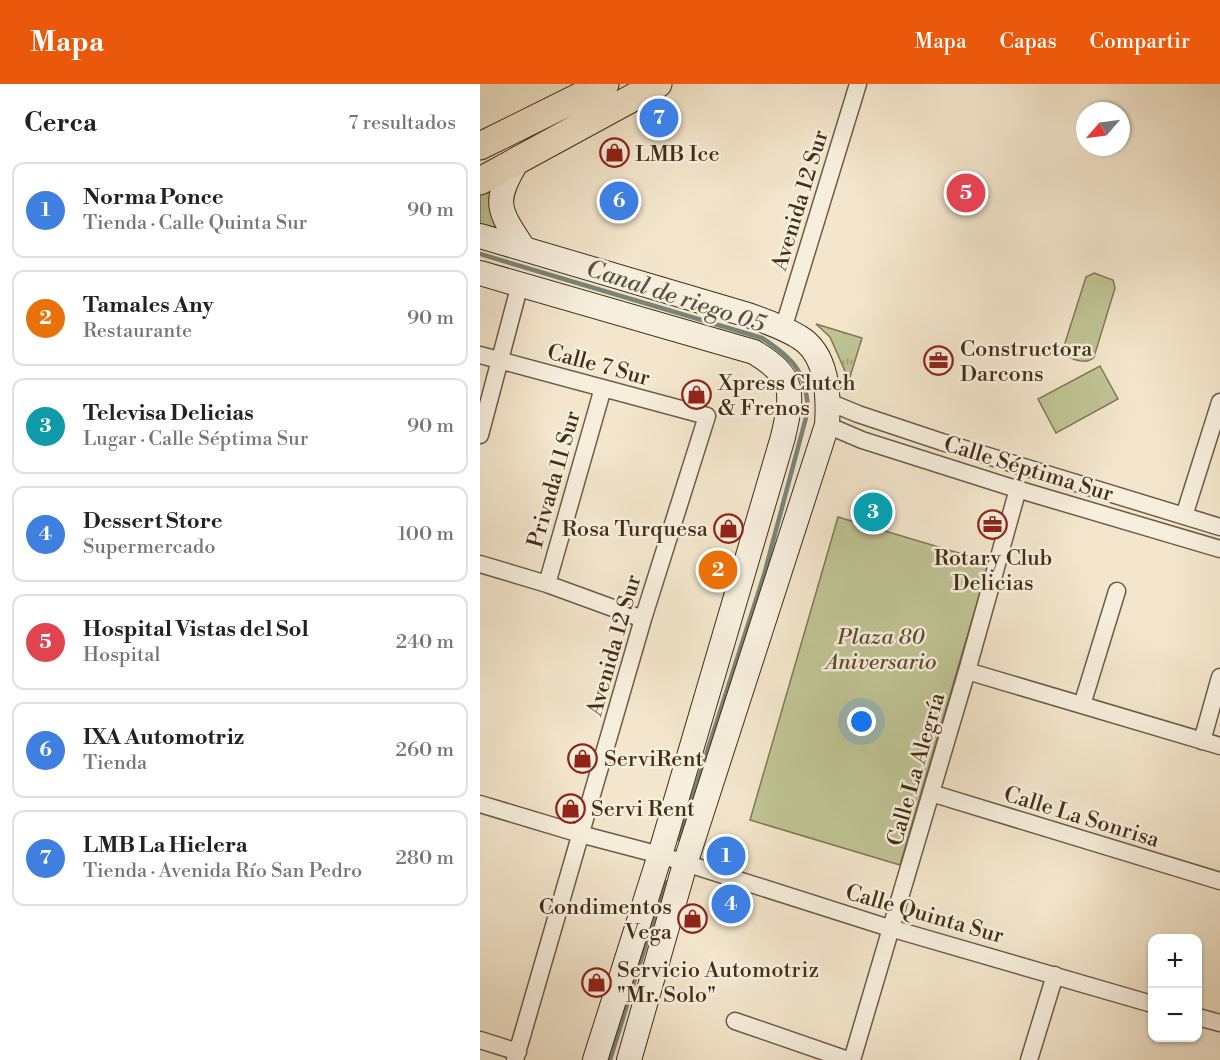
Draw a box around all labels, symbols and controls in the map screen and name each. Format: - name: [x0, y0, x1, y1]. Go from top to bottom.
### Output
- text: Mapa: [30, 25, 104, 60]
- text: Mapa: [915, 29, 967, 55]
- text: Capas: [1000, 29, 1057, 55]
- text: Compartir: [1090, 29, 1190, 55]
- pin: 7: [640, 96, 678, 141]
- north arrow: [1076, 102, 1130, 156]
- text: Cerca: [24, 107, 97, 139]
- text: 7 resultados: [348, 111, 456, 136]
- street label: Avenida 12 Sur: [766, 127, 835, 275]
- shop icon: LMB Ice: [598, 137, 630, 169]
- place label: LMB Ice: [635, 141, 720, 168]
- pin: 5: [946, 170, 986, 216]
- pin: 6: [600, 178, 638, 224]
- text: Norma Ponce: [83, 184, 224, 211]
- text: 1: [41, 198, 50, 223]
- text: 90 m: [407, 198, 454, 223]
- text: Tienda · Calle Quinta Sur: [83, 211, 307, 236]
- water label: Canal de riego 05: [582, 254, 770, 340]
- text: Tamales Any: [83, 292, 214, 319]
- text: 2: [39, 306, 52, 331]
- text: 90 m: [407, 306, 454, 331]
- text: Restaurante: [83, 319, 192, 344]
- place label: Constructora Darcons: [960, 336, 1093, 388]
- street label: Calle 7 Sur: [544, 339, 653, 392]
- office icon: Constructora Darcons: [923, 345, 955, 377]
- place label: Xpress Clutch & Frenos: [717, 370, 856, 422]
- shop icon: Xpress Clutch & Frenos: [681, 379, 713, 411]
- text: Televisa Delicias: [83, 400, 254, 427]
- street label: Privada 11 Sur: [522, 408, 587, 551]
- text: 3: [39, 414, 52, 439]
- text: 90 m: [407, 414, 454, 439]
- text: Lugar · Calle Séptima Sur: [83, 427, 308, 452]
- street label: Calle Séptima Sur: [940, 431, 1117, 508]
- pin: 3: [854, 490, 892, 534]
- text: Dessert Store: [83, 508, 223, 535]
- office icon: Rotary Club Delicias: [977, 509, 1009, 541]
- shop icon: Rosa Turquesa: [713, 512, 745, 544]
- place label: Rosa Turquesa: [562, 516, 709, 543]
- text: 4: [39, 522, 52, 547]
- text: 100 m: [398, 522, 454, 547]
- text: Supermercado: [83, 535, 215, 560]
- place label: Rotary Club Delicias: [934, 545, 1052, 597]
- pin: 2: [698, 548, 738, 592]
- street label: Avenida 12 Sur: [581, 572, 648, 720]
- text: Hospital Vistas del Sol: [83, 616, 309, 643]
- park label: Plaza 80 Aniversario: [824, 624, 936, 676]
- text: 5: [39, 630, 52, 655]
- text: 240 m: [396, 630, 454, 655]
- text: Hospital: [83, 643, 160, 668]
- street label: Calle La Alegría: [882, 689, 951, 849]
- your location: [847, 707, 876, 736]
- text: IXA Automotriz: [83, 724, 244, 751]
- text: 6: [39, 738, 52, 763]
- text: 260 m: [396, 738, 454, 763]
- shop icon: ServiRent: [567, 742, 599, 774]
- place label: ServiRent: [604, 746, 704, 773]
- text: Tienda: [83, 751, 147, 776]
- street label: Calle La Sonrisa: [1001, 781, 1163, 854]
- shop icon: Servi Rent: [554, 792, 586, 824]
- place label: Servi Rent: [591, 796, 695, 823]
- text: LMB La Hielera: [83, 832, 248, 859]
- pin: 1: [706, 834, 746, 878]
- text: 7: [40, 846, 51, 871]
- text: 280 m: [395, 846, 454, 871]
- text: Tienda · Avenida Río San Pedro: [83, 859, 362, 884]
- street label: Calle Quinta Sur: [842, 879, 1007, 950]
- pin: 4: [712, 882, 750, 926]
- place label: Condimentos Vega: [539, 894, 673, 946]
- shop icon: Condimentos Vega: [677, 903, 709, 935]
- map controls: [1148, 934, 1202, 1042]
- button: +: [1148, 934, 1202, 988]
- place label: Servicio Automotriz "Mr. Solo": [617, 957, 819, 1009]
- shop icon: Servicio Automotriz "Mr. Solo": [580, 966, 612, 998]
- button: −: [1148, 988, 1202, 1042]

